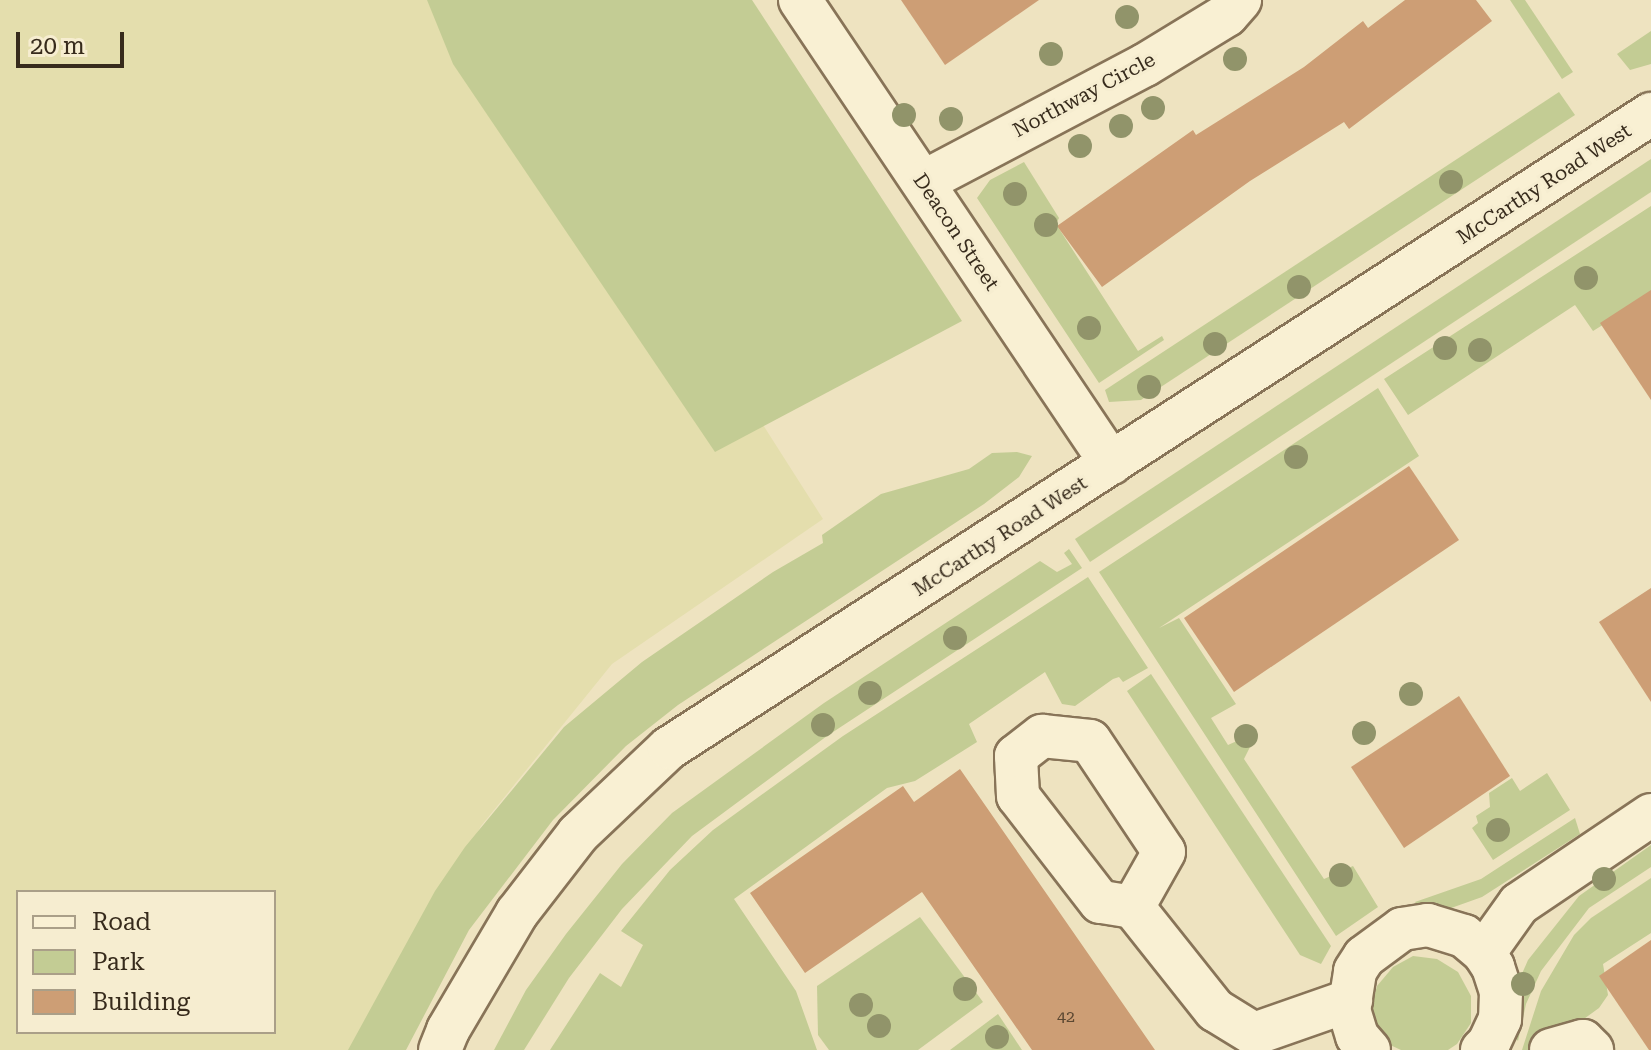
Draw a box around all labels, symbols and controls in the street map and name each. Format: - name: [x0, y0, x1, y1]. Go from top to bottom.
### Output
- scale bar: [20, 16, 128, 66]
- text: 20 m: [30, 32, 85, 60]
- street label: Northway Circle: [1009, 47, 1159, 143]
- street label: McCarthy Road West: [1452, 119, 1636, 249]
- street label: Deacon Street: [908, 169, 1004, 295]
- street label: McCarthy Road West: [908, 471, 1092, 601]
- legend: [16, 890, 276, 1034]
- text: Road: [92, 908, 151, 936]
- text: Park: [92, 948, 145, 976]
- text: Building: [92, 988, 190, 1016]
- house number: 42: [1057, 1007, 1075, 1027]

